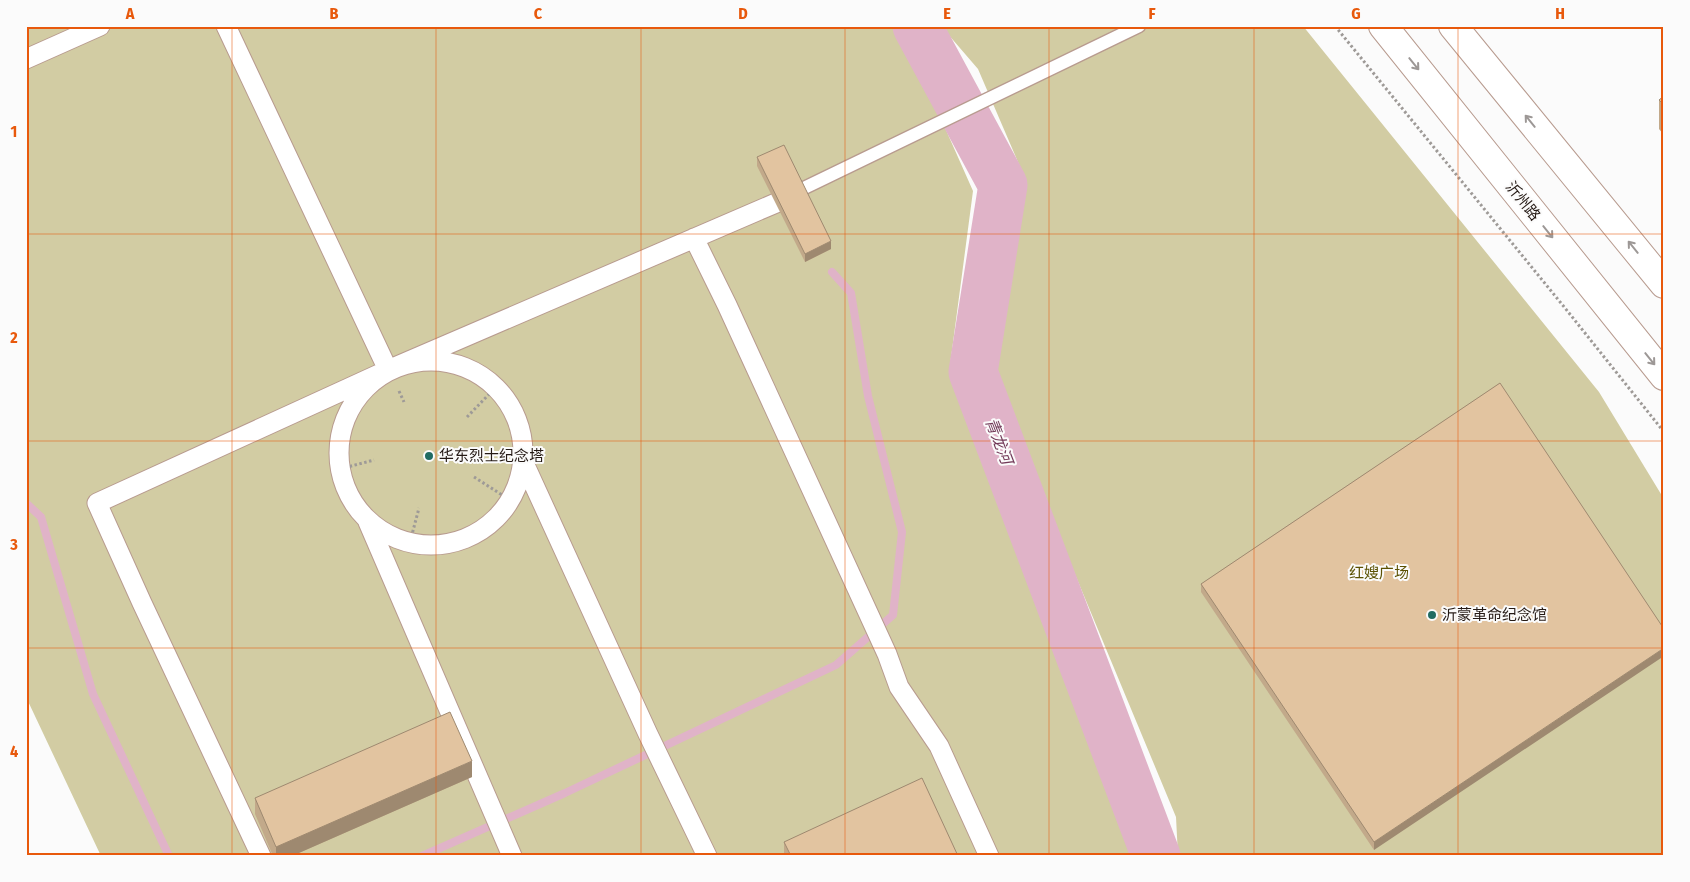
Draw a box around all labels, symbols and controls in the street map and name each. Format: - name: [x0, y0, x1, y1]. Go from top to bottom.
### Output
- text: A: [125, 4, 135, 23]
- text: B: [330, 4, 339, 23]
- text: C: [534, 4, 543, 23]
- text: D: [738, 4, 748, 23]
- text: E: [943, 4, 951, 23]
- text: F: [1148, 4, 1156, 23]
- text: G: [1351, 4, 1361, 23]
- text: H: [1555, 4, 1565, 23]
- one-way arrow: [1408, 57, 1419, 70]
- one-way arrow: [1525, 114, 1536, 127]
- text: 1: [11, 122, 17, 141]
- street label: 沂州路: [1502, 178, 1544, 224]
- one-way arrow: [1543, 225, 1554, 238]
- one-way arrow: [1627, 240, 1638, 253]
- text: 2: [9, 328, 18, 347]
- one-way arrow: [1644, 352, 1655, 365]
- water label: 青龙河: [982, 415, 1018, 470]
- place label: 华东烈士纪念塔: [439, 447, 544, 465]
- marker: 华东烈士纪念塔: [423, 450, 435, 462]
- text: 3: [9, 535, 18, 554]
- park label: 红嫂广场: [1349, 564, 1409, 582]
- place label: 沂蒙革命纪念馆: [1442, 606, 1547, 624]
- marker: 沂蒙革命纪念馆: [1426, 609, 1438, 621]
- text: 4: [10, 742, 18, 761]

